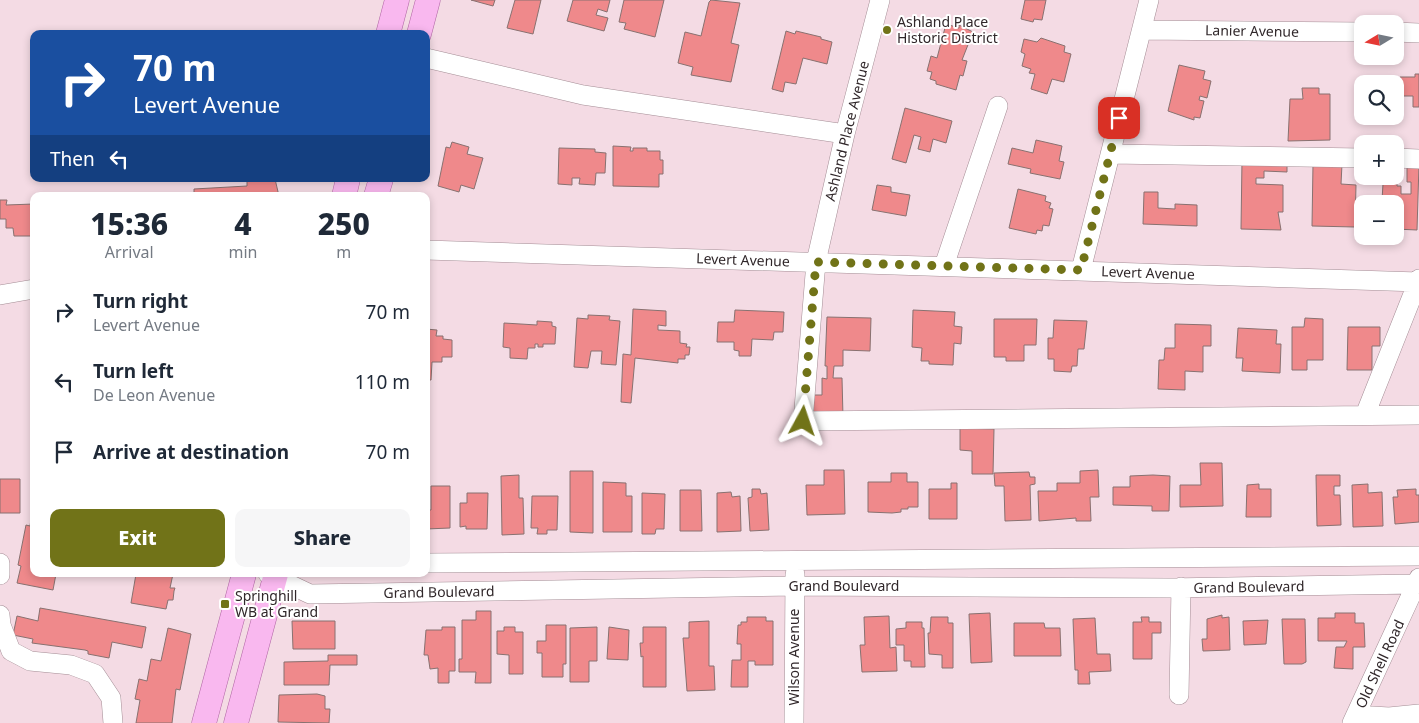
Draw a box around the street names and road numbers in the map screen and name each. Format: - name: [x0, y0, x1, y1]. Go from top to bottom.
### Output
- street label: Lanier Avenue: [1205, 20, 1299, 41]
- street label: Ashland Place Avenue: [820, 59, 873, 203]
- street label: Levert Avenue: [696, 248, 790, 271]
- street label: Levert Avenue: [1101, 261, 1195, 284]
- street label: Grand Boulevard: [789, 576, 899, 595]
- street label: Grand Boulevard: [1193, 576, 1305, 597]
- street label: Grand Boulevard: [383, 581, 495, 602]
- street label: Wilson Avenue: [784, 608, 803, 705]
- street label: Old Shell Road: [1351, 616, 1408, 711]

